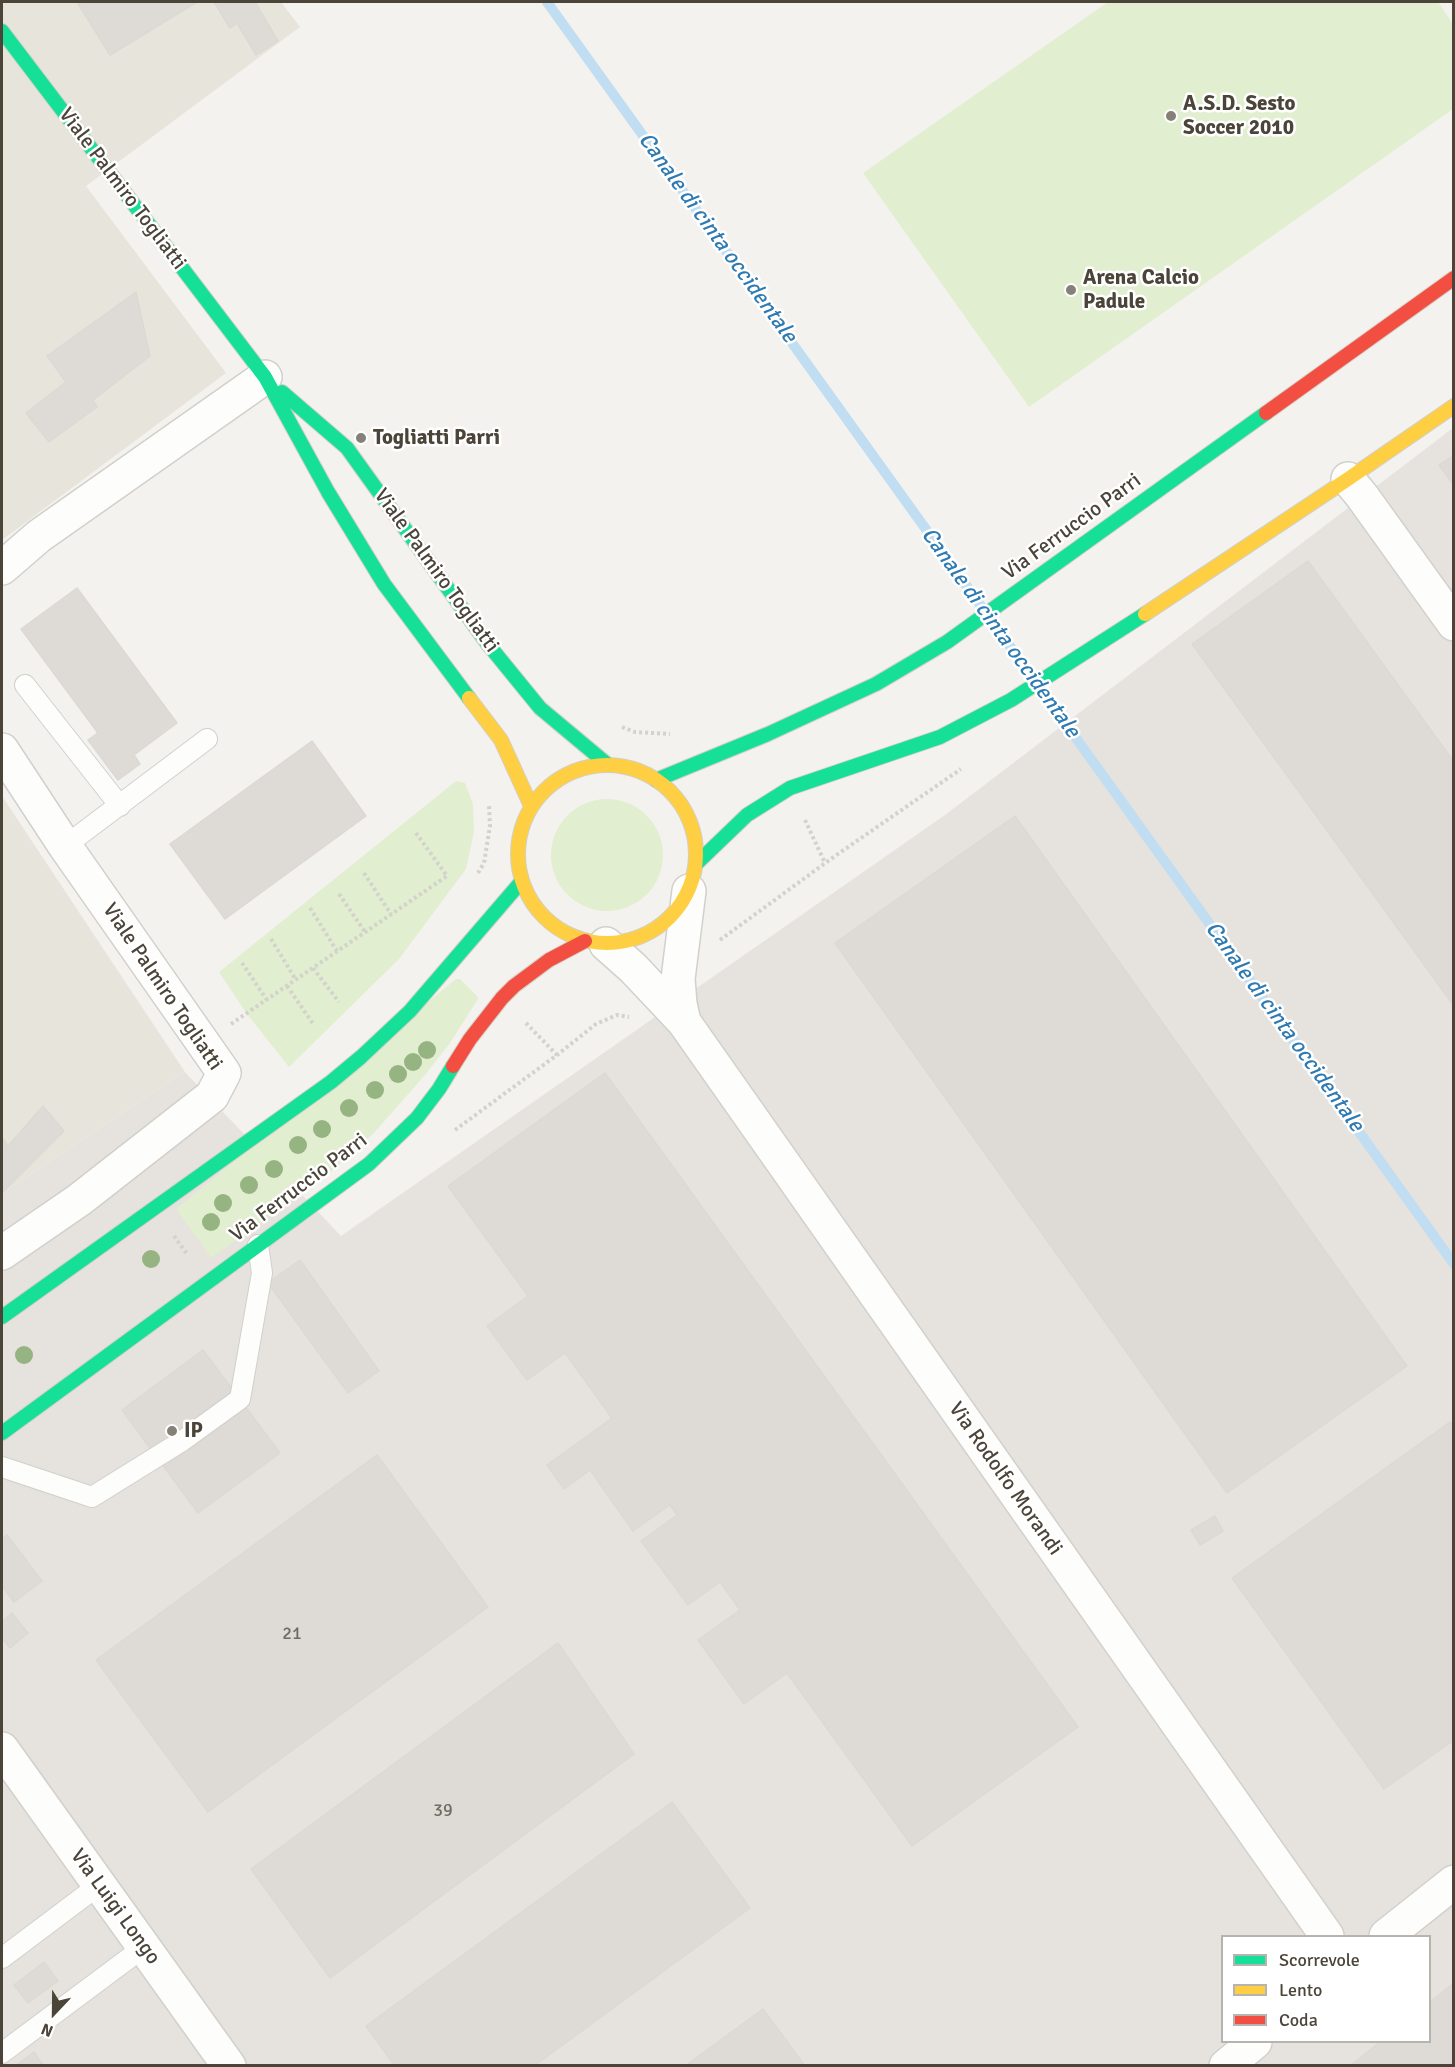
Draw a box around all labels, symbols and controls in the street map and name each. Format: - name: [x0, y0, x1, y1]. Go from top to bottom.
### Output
- place label: A.S.D. Sesto Soccer 2010: [1183, 91, 1295, 141]
- street label: Viale Palmiro Togliatti: [53, 103, 191, 275]
- marker: A.S.D. Sesto Soccer 2010: [1164, 109, 1178, 123]
- water label: Canale di cinta occidentale: [632, 128, 802, 348]
- place label: Arena Calcio Padule: [1083, 265, 1199, 315]
- marker: Arena Calcio Padule: [1064, 283, 1078, 297]
- place label: Togliatti Parri: [373, 425, 500, 451]
- marker: Togliatti Parri: [354, 431, 368, 445]
- street label: Via Ferruccio Parri: [998, 468, 1146, 586]
- street label: Viale Palmiro Togliatti: [368, 484, 504, 658]
- water label: Canale di cinta occidentale: [915, 523, 1085, 743]
- street label: Viale Palmiro Togliatti: [97, 899, 227, 1075]
- water label: Canale di cinta occidentale: [1199, 917, 1369, 1137]
- street label: Via Ferruccio Parri: [225, 1128, 373, 1248]
- street label: Via Rodolfo Morandi: [943, 1398, 1067, 1560]
- place label: IP: [184, 1418, 203, 1444]
- marker: IP: [165, 1424, 179, 1438]
- house number: 21: [282, 1623, 302, 1645]
- house number: 39: [433, 1800, 453, 1822]
- street label: Via Luigi Longo: [65, 1844, 165, 1970]
- legend: [1221, 1935, 1431, 2043]
- text: Scorrevole: [1279, 1949, 1360, 1971]
- text: Lento: [1279, 1979, 1322, 2001]
- north arrow: [24, 1983, 84, 2043]
- text: Coda: [1279, 2009, 1318, 2031]
- text: N: [38, 2018, 56, 2041]

